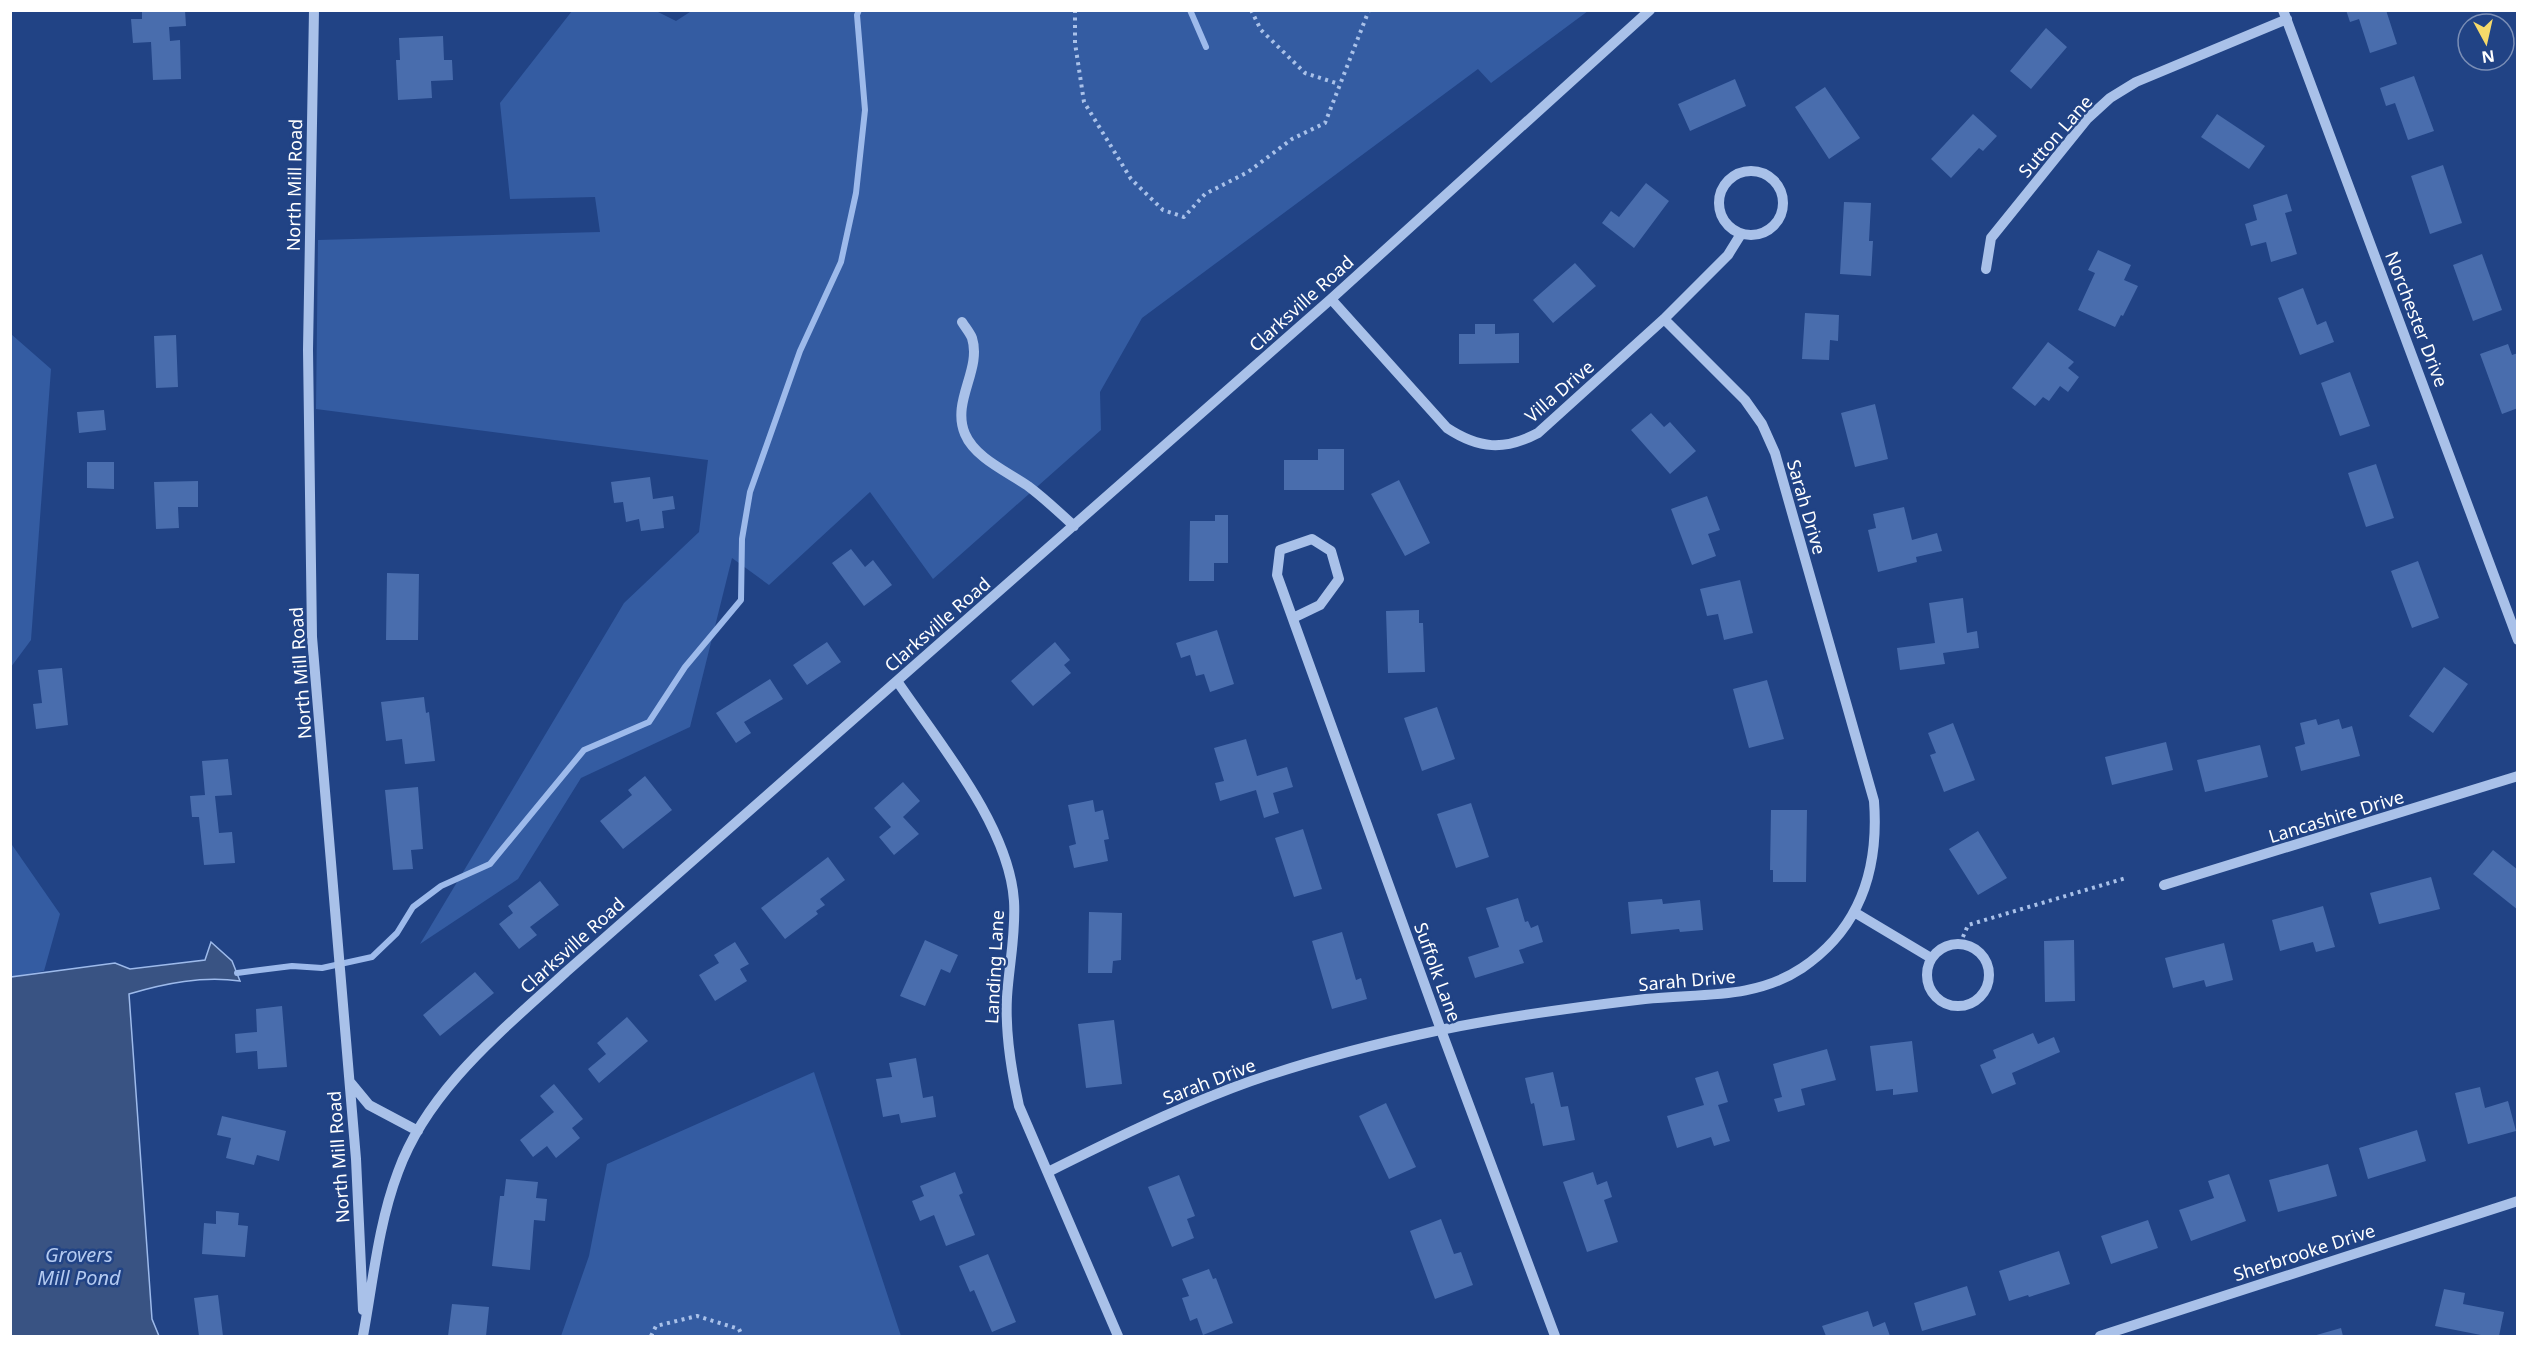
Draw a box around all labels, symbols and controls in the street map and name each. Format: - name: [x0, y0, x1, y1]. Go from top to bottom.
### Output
- north arrow: [2456, 12, 2516, 72]
- text: N: [2480, 45, 2496, 69]
- street label: Sutton Lane: [2013, 90, 2097, 182]
- street label: North Mill Road: [281, 119, 307, 251]
- street label: Norchester Drive: [2380, 248, 2454, 390]
- street label: Clarksville Road: [1244, 250, 1358, 356]
- street label: Villa Drive: [1519, 354, 1599, 428]
- street label: Sarah Drive: [1782, 457, 1832, 557]
- street label: Clarksville Road: [879, 571, 995, 677]
- street label: North Mill Road: [283, 606, 317, 740]
- street label: Lancashire Drive: [2265, 784, 2407, 848]
- street label: Clarksville Road: [515, 892, 629, 998]
- street label: Landing Lane: [979, 909, 1009, 1025]
- street label: Suffolk Lane: [1409, 919, 1467, 1025]
- street label: Sarah Drive: [1637, 964, 1737, 996]
- street label: Sarah Drive: [1159, 1052, 1259, 1110]
- street label: North Mill Road: [321, 1090, 355, 1224]
- street label: Sherbrooke Drive: [2230, 1218, 2378, 1286]
- water label: Grovers Mill Pond: [37, 1241, 121, 1291]

